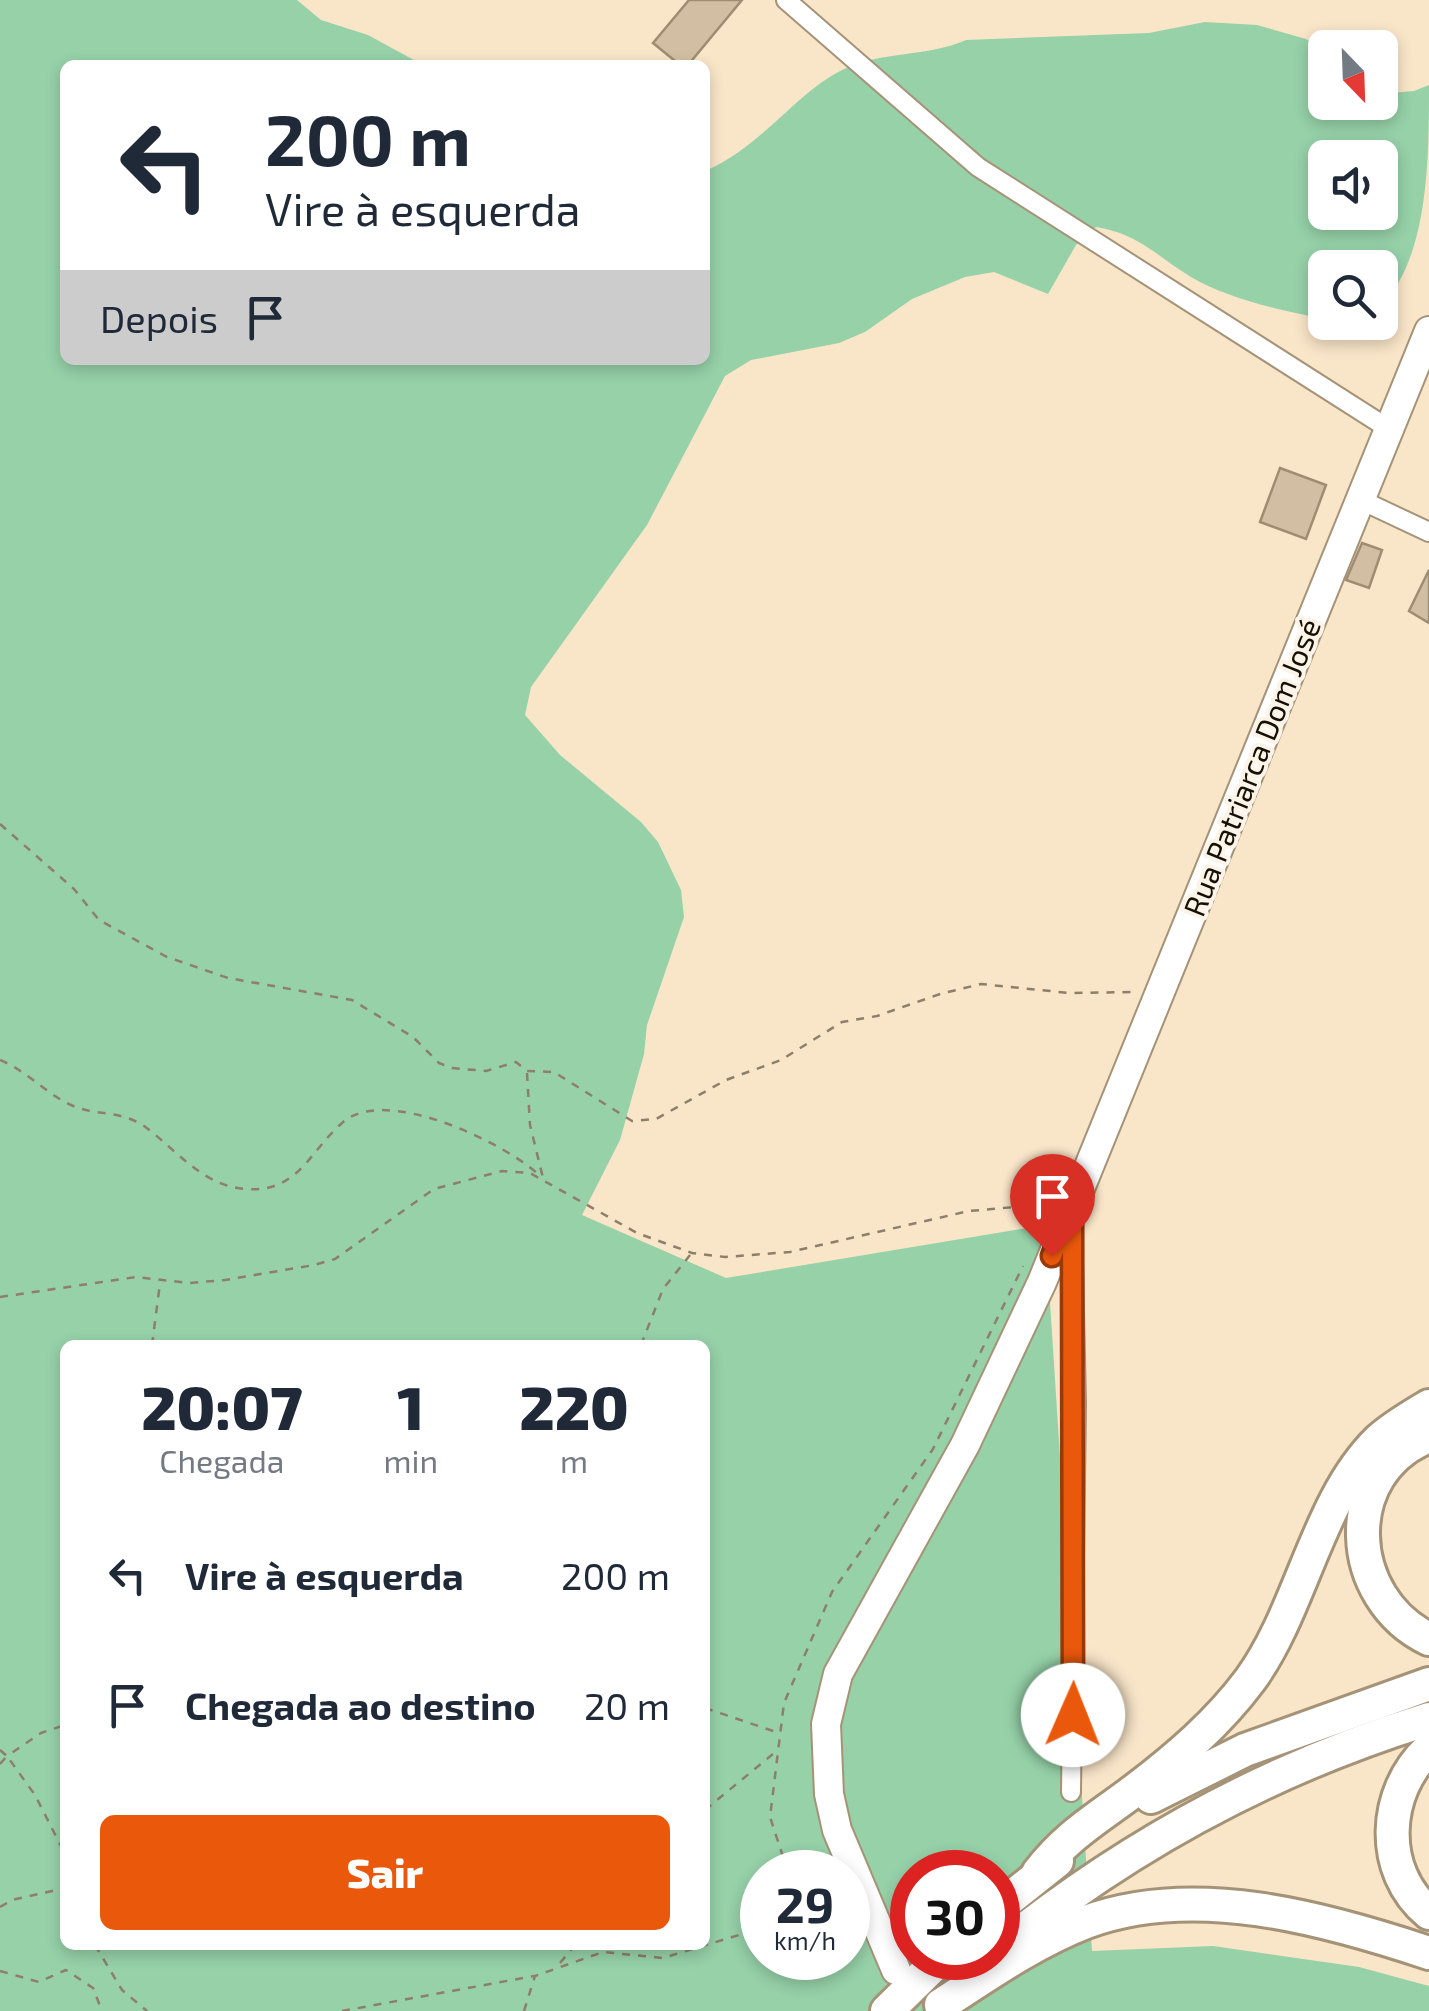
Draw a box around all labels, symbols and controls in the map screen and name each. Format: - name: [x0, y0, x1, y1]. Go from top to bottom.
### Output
- north arrow: [1308, 30, 1398, 120]
- map controls: [1308, 30, 1398, 340]
- text: 200 m: [265, 96, 471, 180]
- icon: left: [100, 100, 230, 230]
- button: sound: [1308, 140, 1398, 230]
- text: Vire à esquerda: [265, 181, 581, 235]
- button: search: [1308, 250, 1398, 340]
- icon: arrive: [238, 290, 293, 345]
- text: Depois: [100, 295, 218, 341]
- street label: Rua Patriarca Dom José: [1175, 613, 1327, 921]
- pin: [1010, 1154, 1095, 1257]
- icon: arrive: [1025, 1169, 1080, 1224]
- text: 20:07: [141, 1370, 302, 1442]
- text: 1: [397, 1370, 424, 1442]
- text: 220: [519, 1370, 629, 1442]
- text: Chegada: [159, 1441, 284, 1479]
- text: min: [383, 1441, 438, 1479]
- text: m: [560, 1441, 588, 1479]
- icon: left: [100, 1548, 155, 1603]
- text: Vire à esquerda: [185, 1552, 464, 1598]
- text: 200 m: [561, 1552, 670, 1598]
- position arrow: [1021, 1663, 1125, 1767]
- icon: arrive: [100, 1678, 155, 1733]
- text: Chegada ao destino: [185, 1682, 536, 1728]
- text: 20 m: [584, 1682, 670, 1728]
- button: Sair: [100, 1815, 670, 1930]
- speed limit sign: 30: [890, 1850, 1020, 1980]
- text: 29: [776, 1873, 834, 1933]
- text: km/h: [774, 1925, 836, 1955]

